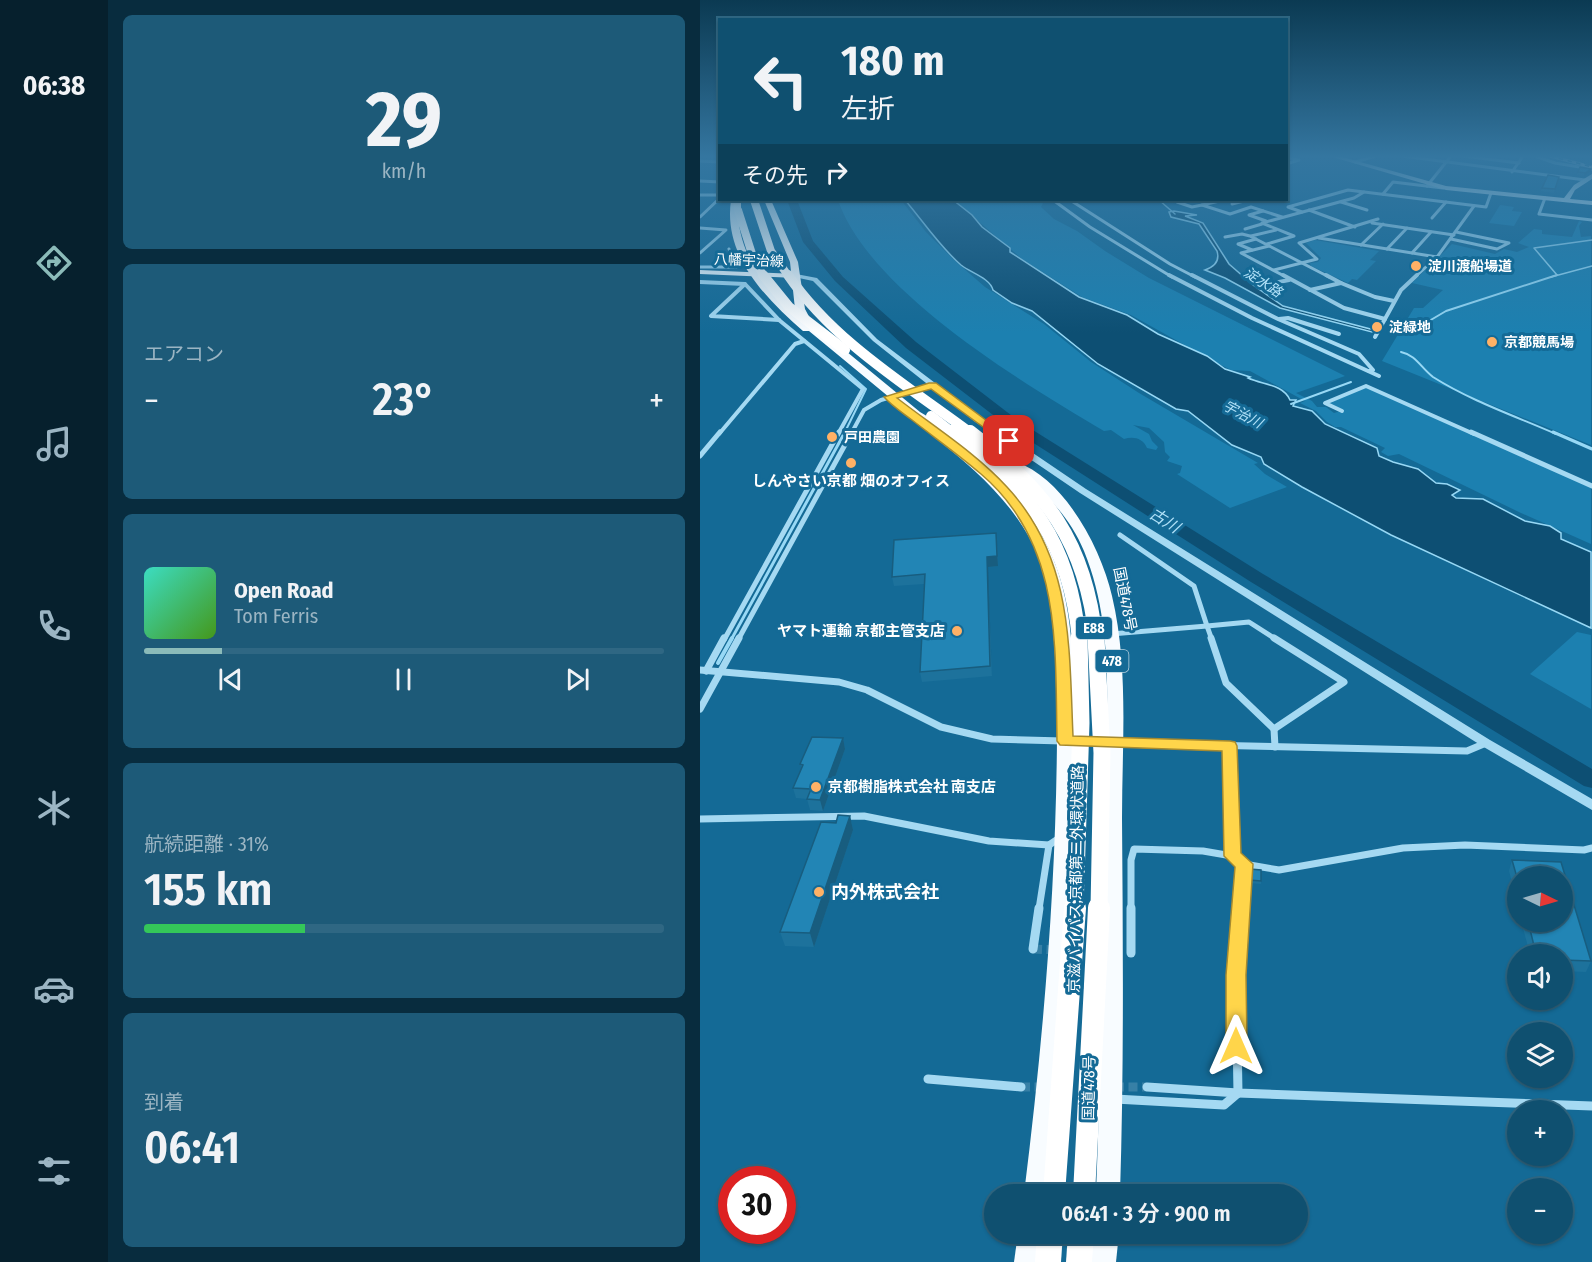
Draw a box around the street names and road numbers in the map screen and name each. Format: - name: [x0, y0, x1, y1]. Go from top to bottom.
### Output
- street label: 八幡宇治線: [714, 251, 784, 270]
- street label: 国道478号: [1110, 565, 1140, 633]
- road number: E88: [1076, 617, 1112, 639]
- road number: 478: [1096, 650, 1128, 672]
- street label: 京滋バイパス;京都第二外環状道路: [1065, 765, 1087, 993]
- street label: 国道478号: [1079, 1055, 1099, 1121]

